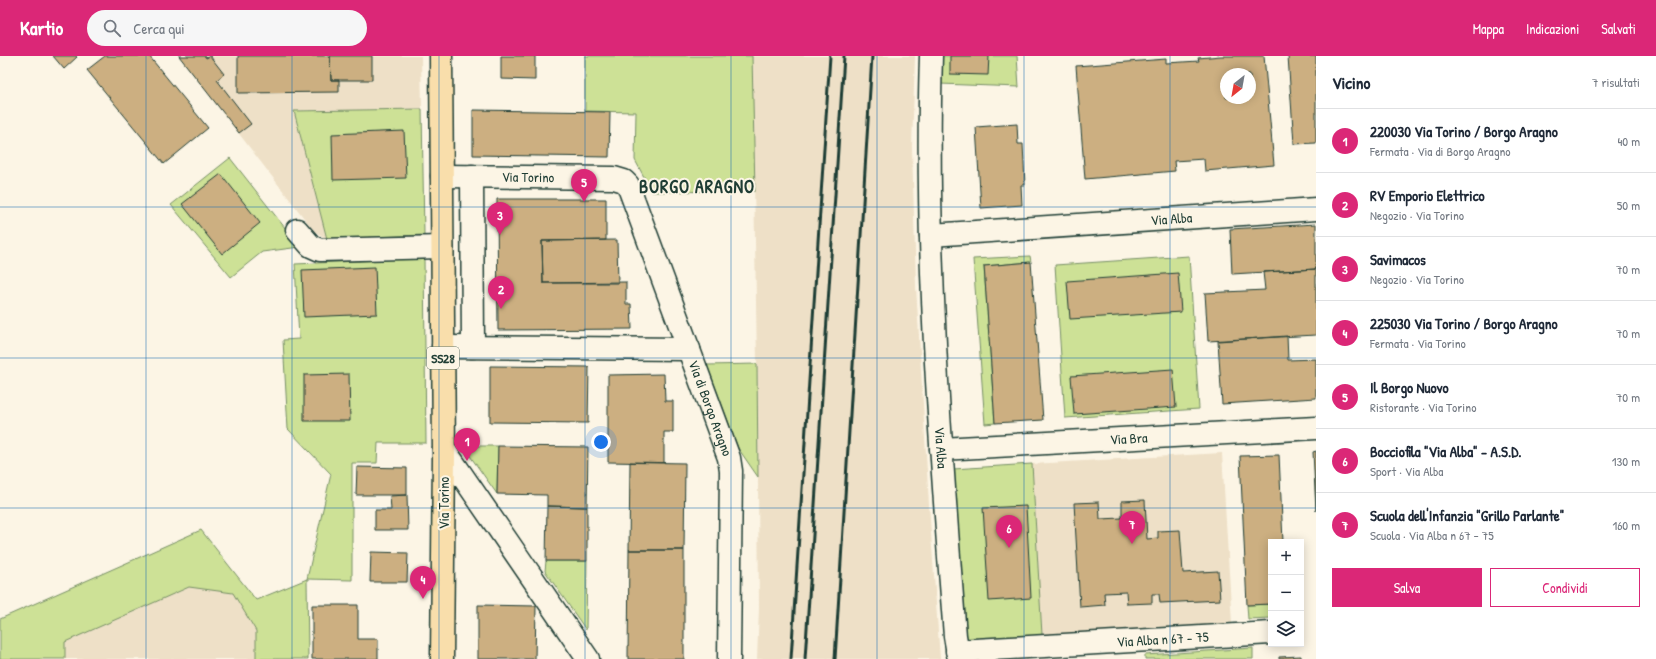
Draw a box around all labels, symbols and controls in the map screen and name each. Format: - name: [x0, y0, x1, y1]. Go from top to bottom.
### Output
- search box: [87, 10, 367, 46]
- text: Kartio: [20, 15, 63, 41]
- icon: search: [101, 17, 123, 39]
- text: Cerca qui: [133, 18, 185, 39]
- text: Mappa: [1473, 19, 1504, 38]
- text: Indicazioni: [1526, 19, 1579, 38]
- text: Salvati: [1601, 19, 1636, 38]
- north arrow: [1220, 68, 1256, 104]
- text: Vicino: [1332, 71, 1370, 94]
- text: 7 risultati: [1592, 73, 1640, 91]
- text: 220030 Via Torino / Borgo Aragno: [1370, 121, 1558, 142]
- text: 1: [1343, 132, 1347, 150]
- text: 40 m: [1617, 132, 1640, 150]
- text: Fermata · Via di Borgo Aragno: [1370, 142, 1511, 160]
- street label: Via Torino: [502, 167, 555, 186]
- pin: 5: [571, 169, 597, 202]
- district label: BORGO ARAGNO: [639, 174, 755, 199]
- text: RV Emporio Elettrico: [1370, 185, 1485, 206]
- text: 2: [1342, 196, 1348, 214]
- text: 50 m: [1617, 196, 1640, 214]
- pin: 3: [487, 202, 513, 235]
- text: Negozio · Via Torino: [1370, 206, 1464, 224]
- street label: Via Alba: [1150, 207, 1193, 229]
- text: Savimacos: [1370, 249, 1426, 270]
- text: 3: [1342, 260, 1348, 278]
- text: 70 m: [1616, 260, 1640, 278]
- text: Negozio · Via Torino: [1370, 270, 1464, 288]
- pin: 2: [488, 276, 514, 309]
- text: 225030 Via Torino / Borgo Aragno: [1370, 313, 1557, 334]
- text: 4: [1343, 324, 1347, 342]
- text: 70 m: [1616, 324, 1640, 342]
- text: Fermata · Via Torino: [1370, 334, 1466, 352]
- road number: SS28: [427, 347, 459, 369]
- street label: Via di Borgo Aragno: [685, 357, 738, 459]
- text: Il Borgo Nuovo: [1370, 377, 1449, 398]
- text: 5: [1342, 388, 1348, 406]
- text: 70 m: [1616, 388, 1640, 406]
- text: Ristorante · Via Torino: [1370, 398, 1476, 416]
- street label: Via Alba: [931, 426, 953, 470]
- street label: Via Bra: [1109, 427, 1149, 449]
- pin: 1: [454, 428, 480, 461]
- your location: [591, 432, 611, 452]
- text: Bocciofila "Via Alba" - A.S.D.: [1370, 441, 1522, 462]
- text: 6: [1342, 452, 1348, 470]
- text: 130 m: [1612, 452, 1640, 470]
- text: Sport · Via Alba: [1370, 462, 1443, 480]
- street label: Via Torino: [434, 476, 453, 529]
- text: Scuola dell'Infanzia "Grillo Parlante": [1370, 505, 1564, 526]
- pin: 7: [1119, 511, 1145, 544]
- pin: 6: [996, 515, 1022, 548]
- text: 7: [1342, 516, 1348, 534]
- text: 160 m: [1612, 516, 1640, 534]
- text: Scuola · Via Alba n 67 - 75: [1370, 526, 1494, 544]
- map controls: [1268, 539, 1304, 647]
- button: +: [1268, 539, 1304, 575]
- pin: 4: [410, 566, 436, 599]
- button: Salva: [1332, 568, 1482, 607]
- button: Condividi: [1490, 568, 1640, 607]
- button: −: [1268, 575, 1304, 611]
- button: layers: [1268, 611, 1304, 647]
- street label: Via Alba n 67 - 75: [1116, 627, 1209, 651]

